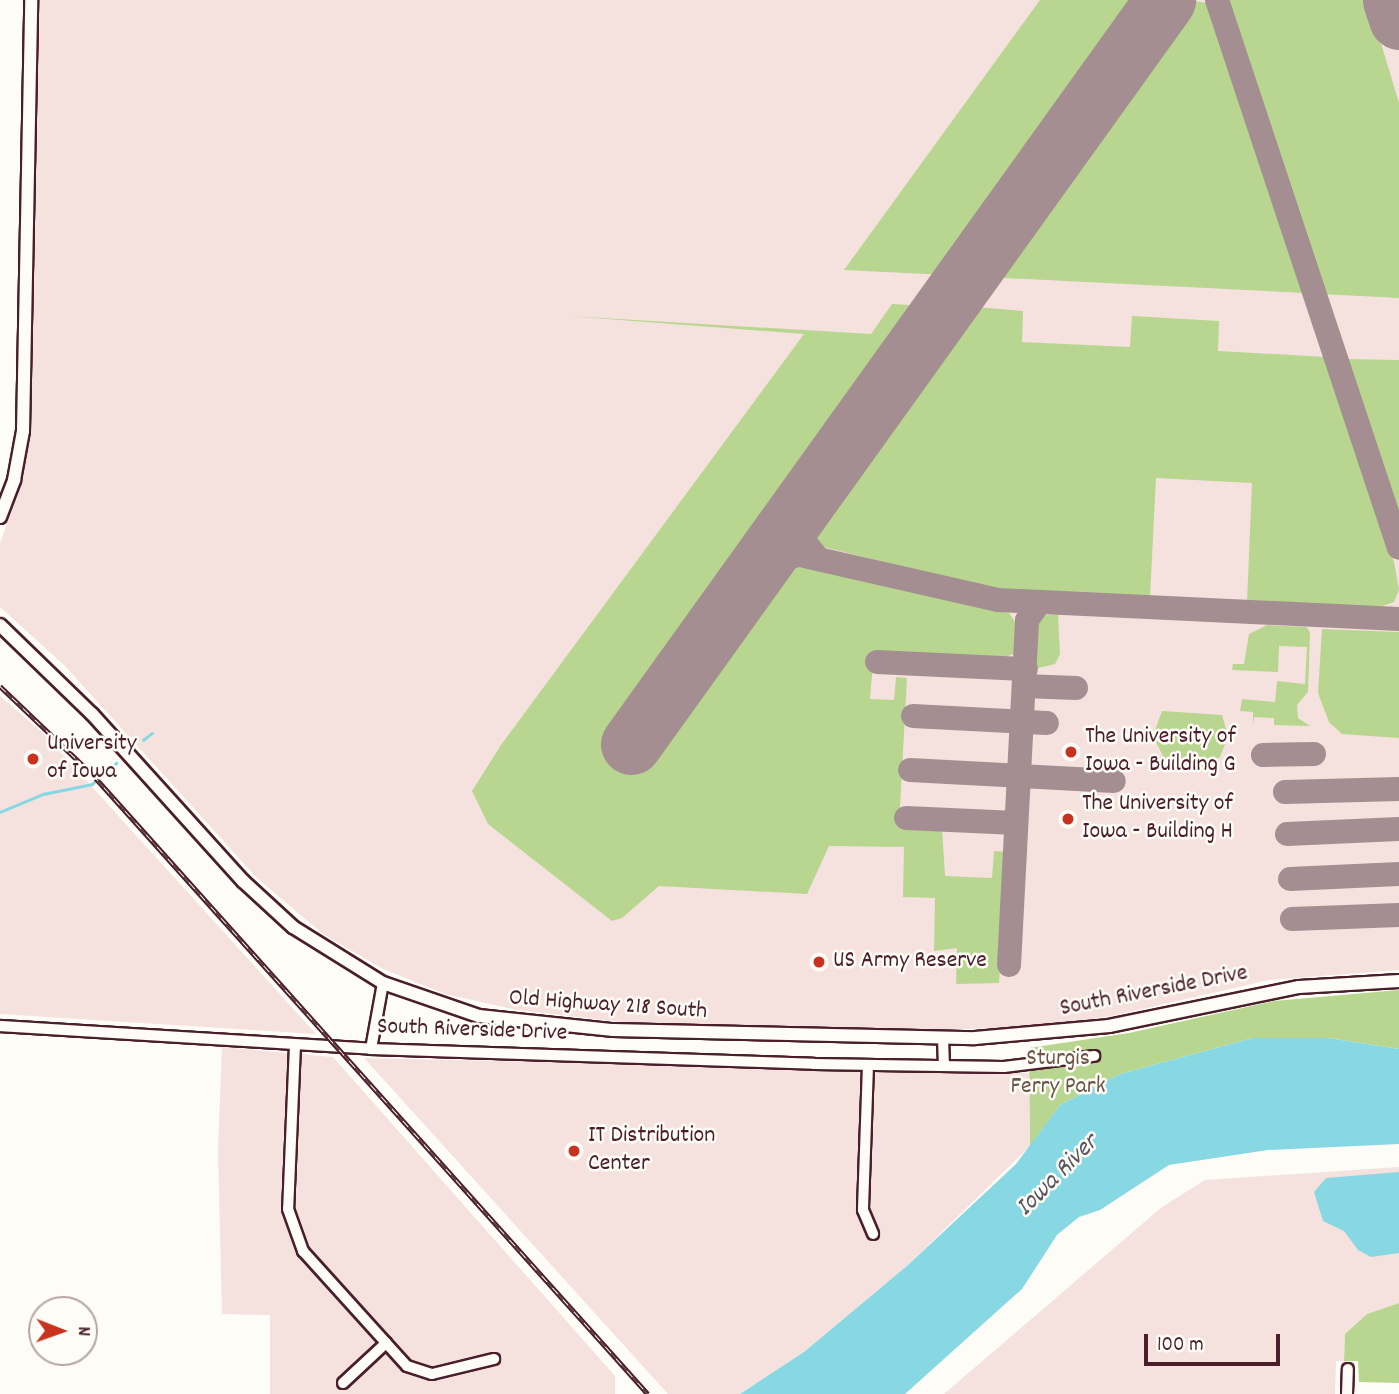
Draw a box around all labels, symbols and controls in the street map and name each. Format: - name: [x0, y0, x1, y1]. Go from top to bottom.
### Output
- place label: The University of Iowa - Building G: [1085, 724, 1236, 780]
- place label: University of Iowa: [47, 731, 137, 787]
- marker: The University of Iowa - Building G: [1063, 744, 1079, 760]
- marker: University of Iowa: [25, 751, 41, 767]
- place label: The University of Iowa - Building H: [1082, 791, 1233, 847]
- marker: The University of Iowa - Building H: [1060, 811, 1076, 827]
- place label: US Army Reserve: [833, 948, 987, 976]
- marker: US Army Reserve: [811, 954, 827, 970]
- street label: South Riverside Drive: [1058, 960, 1250, 1024]
- street label: Old Highway 218 South: [508, 985, 708, 1027]
- street label: South Riverside Drive: [376, 1013, 568, 1049]
- park label: Sturgis Ferry Park: [1010, 1046, 1106, 1102]
- place label: IT Distribution Center: [588, 1123, 715, 1179]
- water label: Iowa River: [1010, 1128, 1106, 1224]
- marker: IT Distribution Center: [566, 1143, 582, 1159]
- north arrow: [28, 1296, 98, 1366]
- scale bar: [1147, 1320, 1284, 1364]
- text: N: [69, 1326, 96, 1336]
- text: 100 m: [1157, 1331, 1204, 1361]

